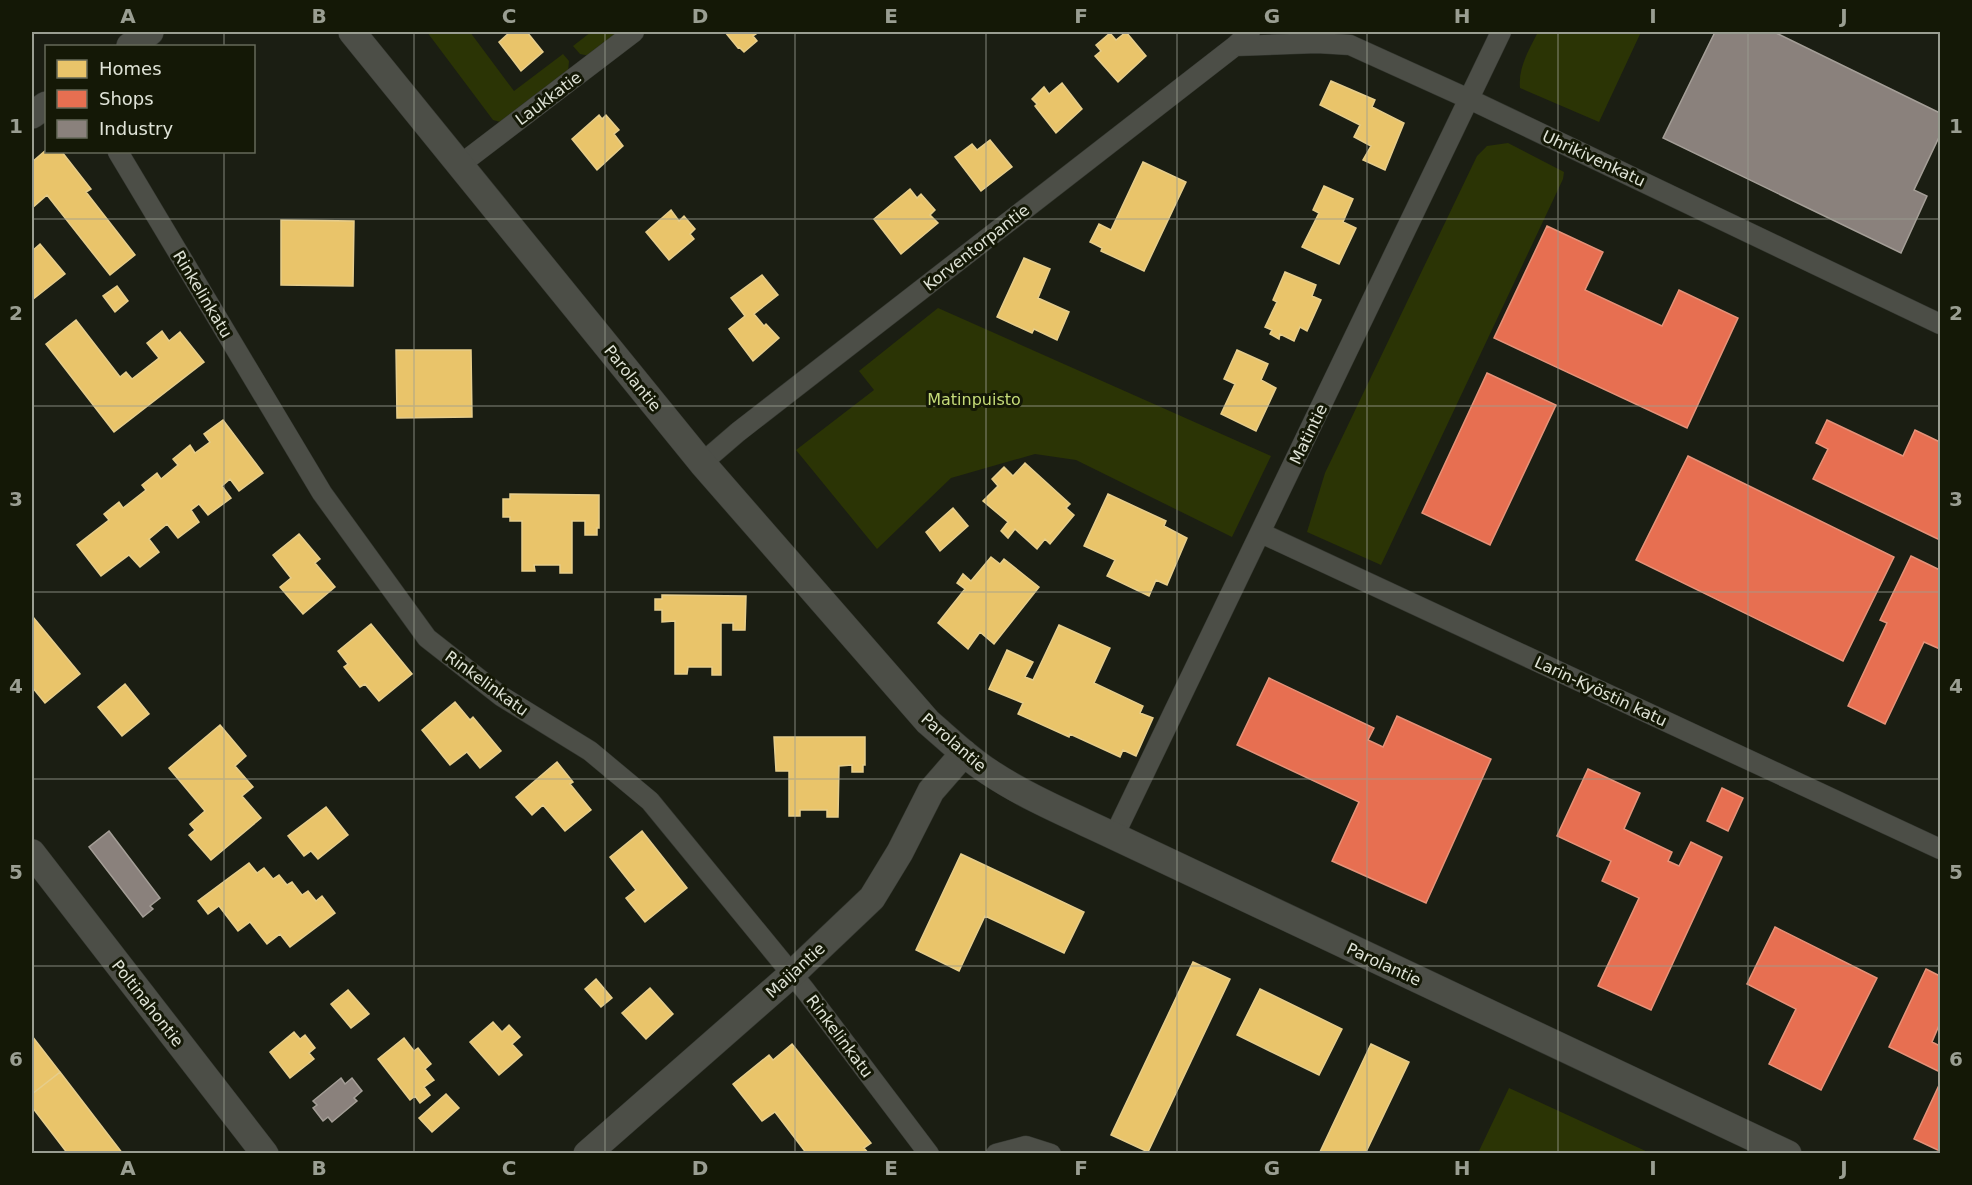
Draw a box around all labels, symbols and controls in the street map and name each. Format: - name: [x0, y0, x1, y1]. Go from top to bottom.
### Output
- text: A: [120, 4, 136, 28]
- text: B: [311, 4, 327, 28]
- text: C: [502, 4, 516, 28]
- text: D: [692, 4, 708, 28]
- text: E: [884, 4, 898, 28]
- text: F: [1074, 4, 1088, 28]
- text: G: [1264, 4, 1280, 28]
- text: H: [1454, 4, 1470, 28]
- text: I: [1649, 4, 1657, 28]
- text: J: [1838, 4, 1848, 28]
- legend: [45, 45, 255, 153]
- text: Homes: [99, 58, 162, 79]
- street label: Laukkatie: [512, 67, 585, 129]
- text: Shops: [99, 88, 154, 109]
- text: 1: [9, 114, 23, 138]
- text: 1: [1949, 114, 1963, 138]
- text: Industry: [99, 118, 173, 139]
- street label: Uhrikivenkatu: [1539, 126, 1648, 191]
- street label: Korventorpantie: [920, 200, 1033, 295]
- street label: Rinkelinkatu: [169, 247, 236, 341]
- text: 2: [9, 301, 23, 325]
- text: 2: [1949, 301, 1963, 325]
- street label: Parolantie: [600, 341, 665, 415]
- park label: Matinpuisto: [927, 390, 1021, 409]
- street label: Matintie: [1286, 401, 1331, 468]
- text: 3: [9, 487, 23, 511]
- text: 3: [1949, 487, 1963, 511]
- street label: Rinkelinkatu: [441, 647, 532, 720]
- street label: Larin-Kyöstin katu: [1532, 652, 1670, 730]
- text: 4: [9, 674, 23, 698]
- text: 4: [1949, 674, 1963, 698]
- street label: Parolantie: [917, 709, 990, 776]
- text: 5: [9, 860, 23, 884]
- text: 5: [1949, 860, 1963, 884]
- street label: Maijantie: [762, 939, 829, 1002]
- street label: Parolantie: [1344, 939, 1424, 990]
- street label: Poltinahontie: [108, 956, 187, 1050]
- street label: Rinkelinkatu: [802, 991, 877, 1081]
- text: 6: [9, 1047, 23, 1071]
- text: 6: [1949, 1047, 1963, 1071]
- text: A: [120, 1156, 136, 1180]
- text: B: [311, 1156, 327, 1180]
- text: C: [502, 1156, 516, 1180]
- text: D: [692, 1156, 708, 1180]
- text: E: [884, 1156, 898, 1180]
- text: F: [1074, 1156, 1088, 1180]
- text: G: [1264, 1156, 1280, 1180]
- text: H: [1454, 1156, 1470, 1180]
- text: I: [1649, 1156, 1657, 1180]
- text: J: [1838, 1156, 1848, 1180]

